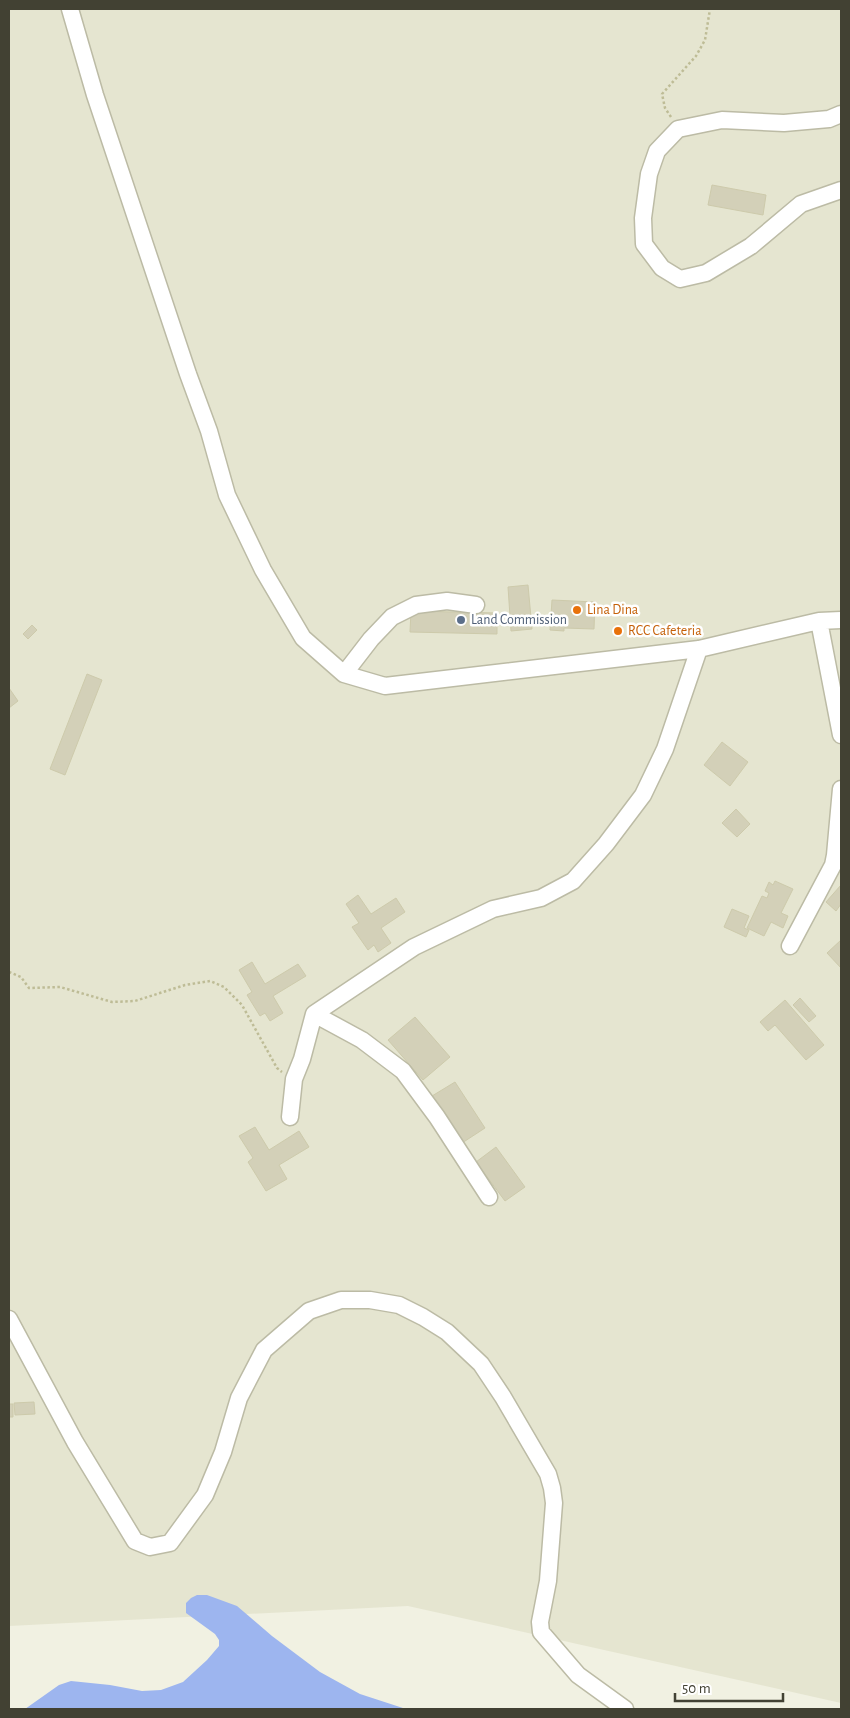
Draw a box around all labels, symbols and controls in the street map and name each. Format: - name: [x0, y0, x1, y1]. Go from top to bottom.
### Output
- place label: Lina Dina: [587, 603, 639, 617]
- marker: Lina Dina: [571, 604, 583, 616]
- place label: Land Commission: [471, 613, 567, 627]
- marker: Land Commission: [455, 614, 467, 626]
- place label: RCC Cafeteria: [628, 624, 702, 638]
- marker: RCC Cafeteria: [612, 625, 624, 637]
- scale bar: [675, 1670, 782, 1702]
- text: 50 m: [682, 1681, 711, 1696]

